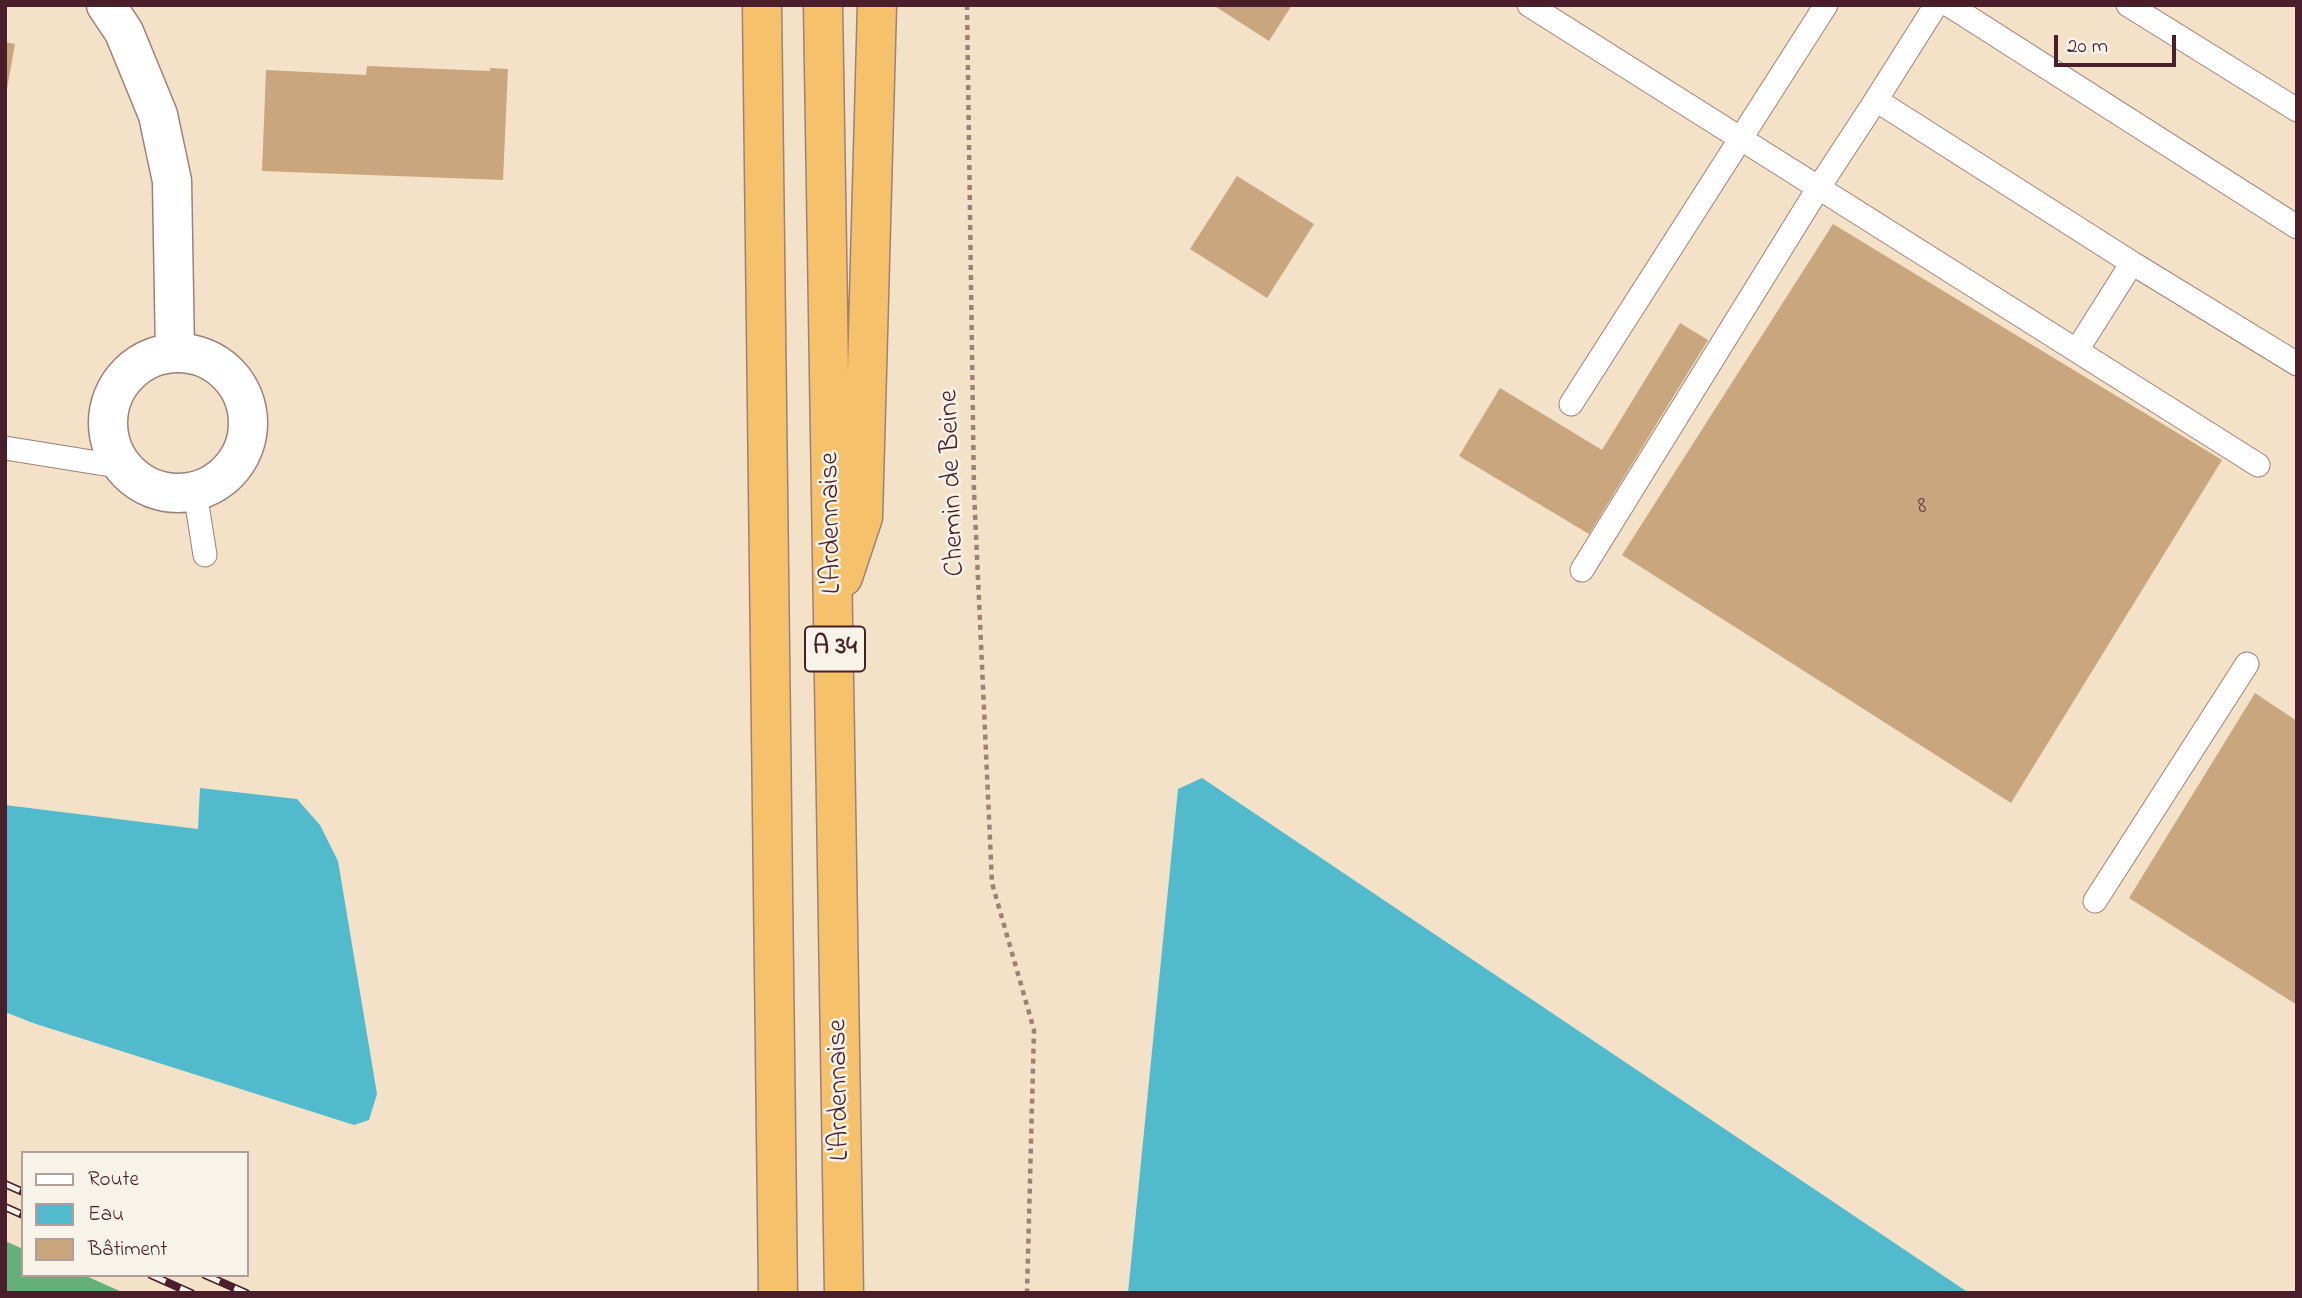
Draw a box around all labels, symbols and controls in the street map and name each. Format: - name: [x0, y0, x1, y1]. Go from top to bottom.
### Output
- scale bar: [2057, 21, 2180, 65]
- text: 20 m: [2067, 32, 2108, 62]
- street label: Chemin de Beine: [934, 389, 974, 577]
- street label: L'Ardennaise: [815, 452, 851, 594]
- house number: 8: [1918, 494, 1926, 522]
- road number: A 34: [805, 626, 865, 671]
- street label: L'Ardennaise: [823, 1019, 859, 1161]
- legend: [21, 1151, 248, 1277]
- text: Route: [88, 1165, 139, 1195]
- text: Eau: [88, 1200, 124, 1230]
- text: Bâtiment: [88, 1235, 167, 1265]

